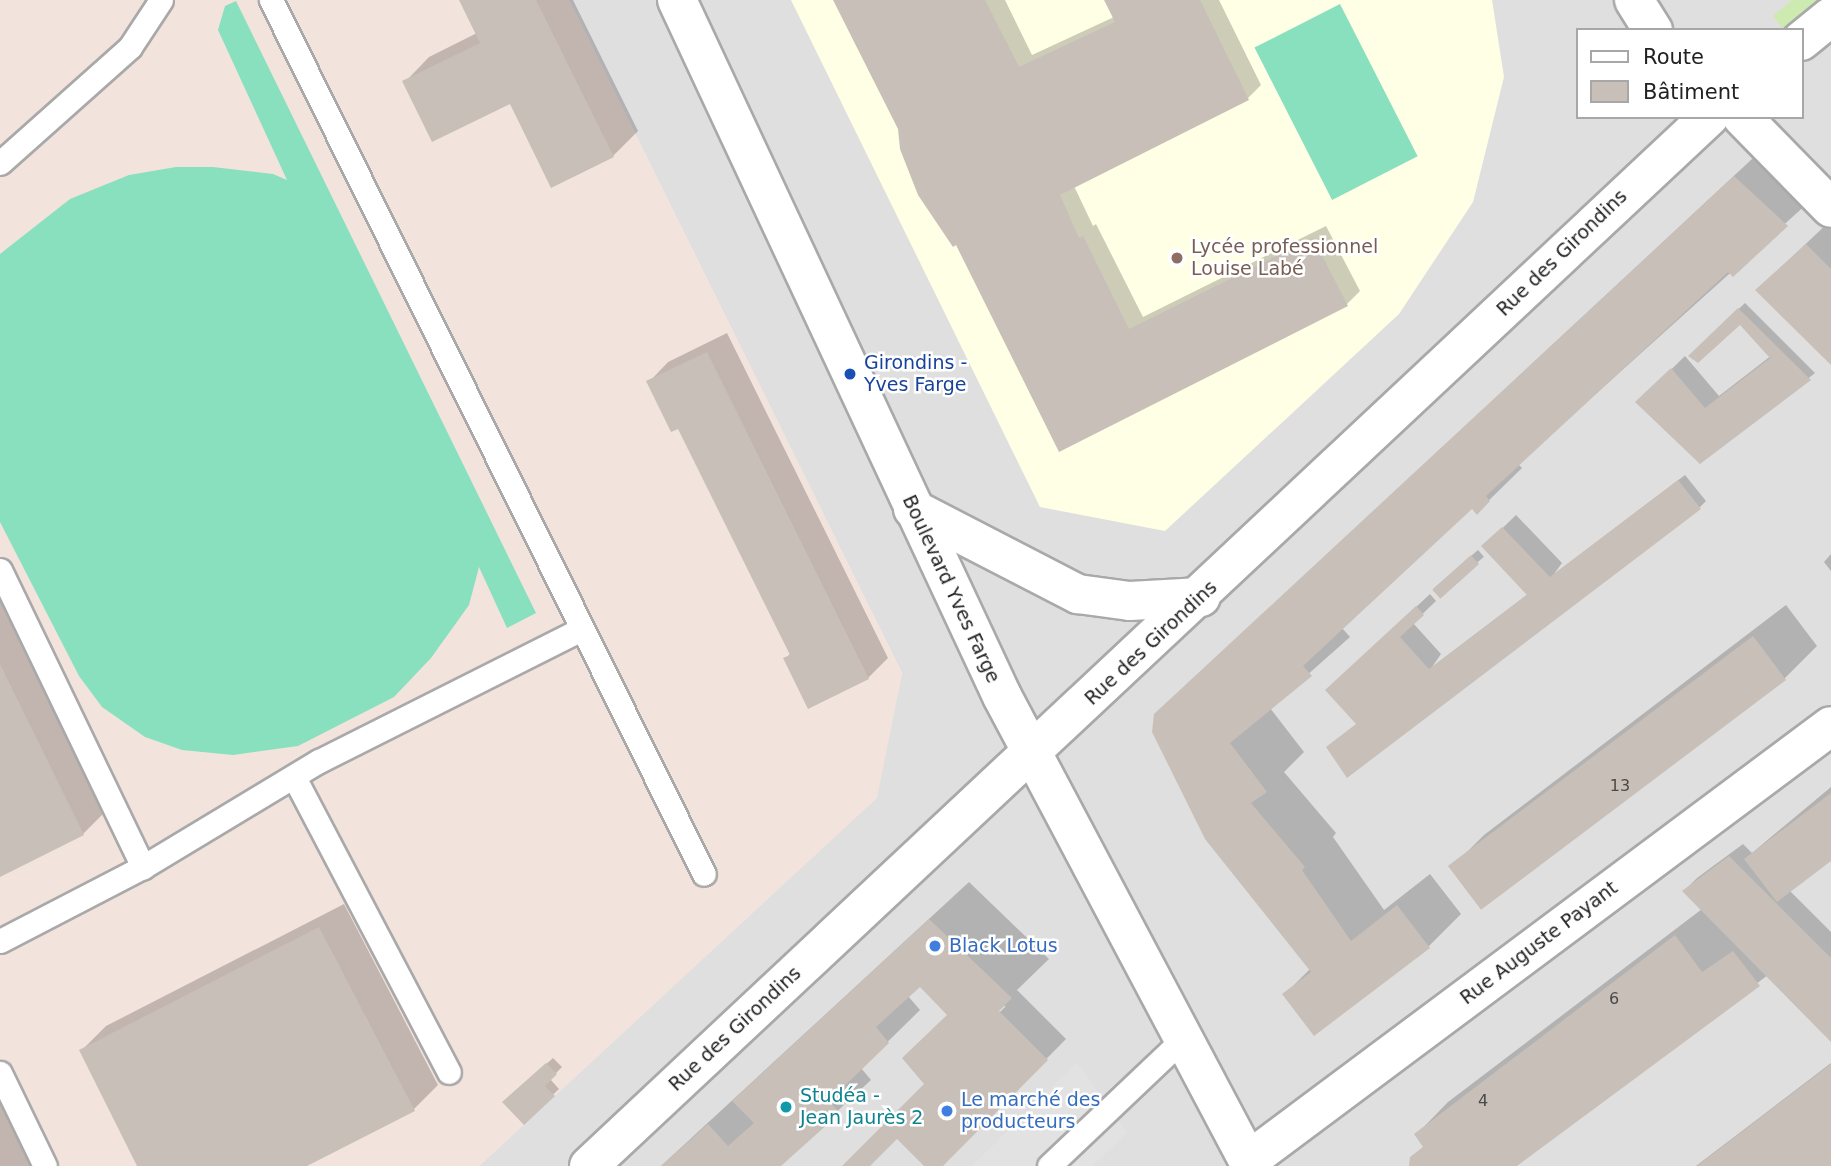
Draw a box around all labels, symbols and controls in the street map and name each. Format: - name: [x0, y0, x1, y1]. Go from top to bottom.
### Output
- legend: [1576, 28, 1803, 119]
- text: Route: [1643, 45, 1704, 69]
- text: Bâtiment: [1643, 80, 1739, 104]
- street label: Rue des Girondins: [1492, 185, 1632, 321]
- place label: Lycée professionnel Louise Labé: [1191, 236, 1378, 280]
- marker: Lycée professionnel Louise Labé: [1169, 250, 1185, 266]
- place label: Girondins - Yves Farge: [864, 352, 967, 396]
- marker: Girondins - Yves Farge: [842, 366, 858, 382]
- street label: Boulevard Yves Farge: [897, 491, 1005, 687]
- street label: Rue des Girondins: [1080, 576, 1222, 710]
- house number: 13: [1610, 776, 1630, 796]
- street label: Rue Auguste Payant: [1456, 876, 1622, 1010]
- place label: Black Lotus: [949, 935, 1058, 957]
- marker: Black Lotus: [927, 938, 943, 954]
- street label: Rue des Girondins: [664, 962, 806, 1096]
- house number: 6: [1609, 989, 1619, 1009]
- place label: Studéa - Jean Jaurès 2: [800, 1085, 923, 1129]
- place label: Le marché des producteurs: [961, 1089, 1100, 1133]
- house number: 4: [1478, 1091, 1488, 1111]
- marker: Studéa - Jean Jaurès 2: [778, 1099, 794, 1115]
- marker: Le marché des producteurs: [939, 1103, 955, 1119]

